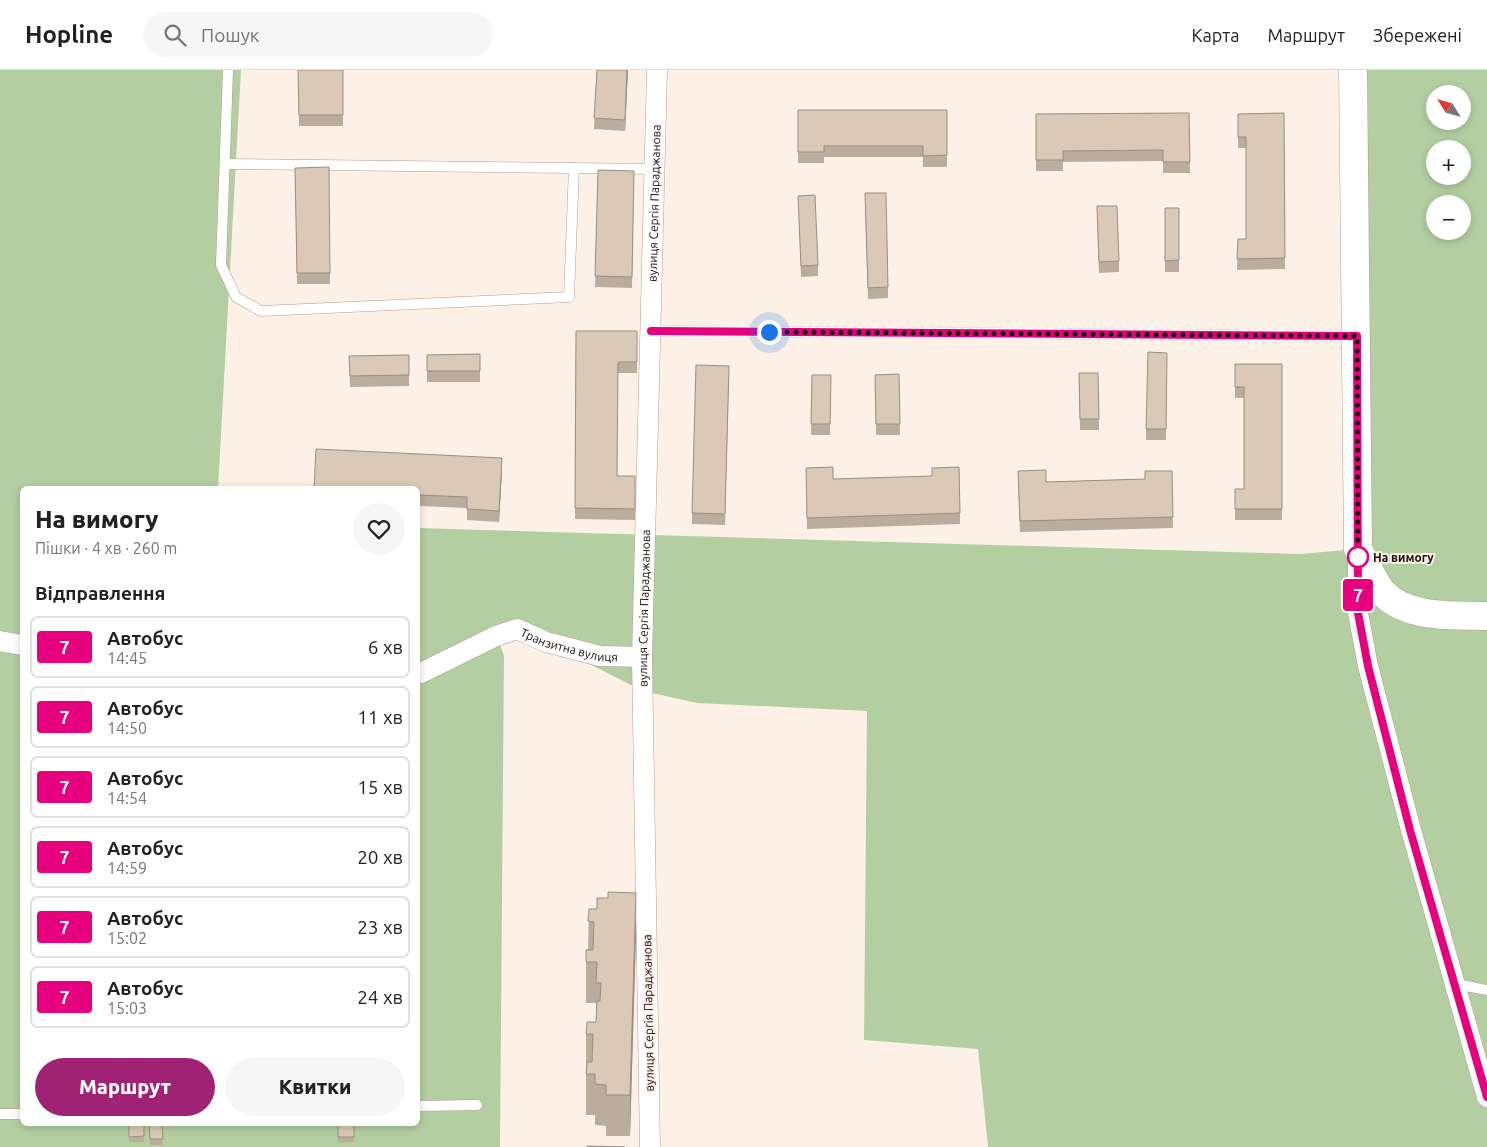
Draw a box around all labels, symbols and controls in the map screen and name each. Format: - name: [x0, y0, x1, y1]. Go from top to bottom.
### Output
- search box: [143, 12, 493, 57]
- text: Hopline: [25, 21, 113, 48]
- icon: search: [161, 21, 189, 49]
- text: Пошук: [201, 24, 260, 46]
- text: Карта: [1191, 25, 1239, 45]
- text: Маршрут: [1267, 25, 1345, 45]
- text: Збережені: [1373, 25, 1462, 45]
- north arrow: [1426, 85, 1471, 130]
- map controls: [1426, 85, 1471, 240]
- street label: вулиця Сергія Параджанова: [645, 124, 662, 282]
- button: +: [1426, 140, 1471, 185]
- button: −: [1426, 195, 1471, 240]
- your location: [757, 320, 782, 345]
- button: heart: [353, 503, 405, 555]
- text: На вимогу: [35, 506, 158, 533]
- street label: вулиця Сергія Параджанова: [635, 529, 652, 687]
- text: Пішки · 4 хв · 260 m: [35, 539, 177, 557]
- marker: На вимогу: [1347, 546, 1369, 568]
- place label: На вимогу: [1373, 551, 1434, 564]
- line badge: 7: [1342, 579, 1374, 611]
- text: Відправлення: [35, 582, 165, 604]
- text: 7: [1353, 585, 1363, 605]
- street label: Транзитна вулиця: [519, 625, 618, 663]
- text: Автобус: [107, 627, 183, 649]
- text: 6 хв: [368, 636, 403, 658]
- text: 7: [59, 637, 70, 657]
- text: 14:45: [107, 649, 147, 667]
- text: Автобус: [107, 697, 183, 719]
- text: 11 хв: [357, 706, 403, 728]
- text: 7: [59, 707, 70, 727]
- text: 14:50: [107, 719, 147, 737]
- text: Автобус: [107, 767, 183, 789]
- text: 15 хв: [357, 776, 403, 798]
- text: 7: [59, 777, 70, 797]
- text: 14:54: [107, 789, 147, 807]
- text: Автобус: [107, 837, 183, 859]
- text: 20 хв: [357, 846, 403, 868]
- text: 7: [59, 847, 70, 867]
- text: 14:59: [107, 859, 147, 877]
- text: Автобус: [107, 907, 183, 929]
- text: 23 хв: [357, 916, 403, 938]
- text: 7: [59, 917, 70, 937]
- text: 15:02: [107, 929, 147, 947]
- street label: вулиця Сергія Параджанова: [640, 934, 656, 1092]
- text: Автобус: [107, 977, 183, 999]
- text: 24 хв: [357, 986, 403, 1008]
- text: 7: [59, 987, 70, 1007]
- text: 15:03: [107, 999, 147, 1017]
- button: Маршрут: [35, 1058, 215, 1116]
- button: Квитки: [225, 1058, 405, 1116]

